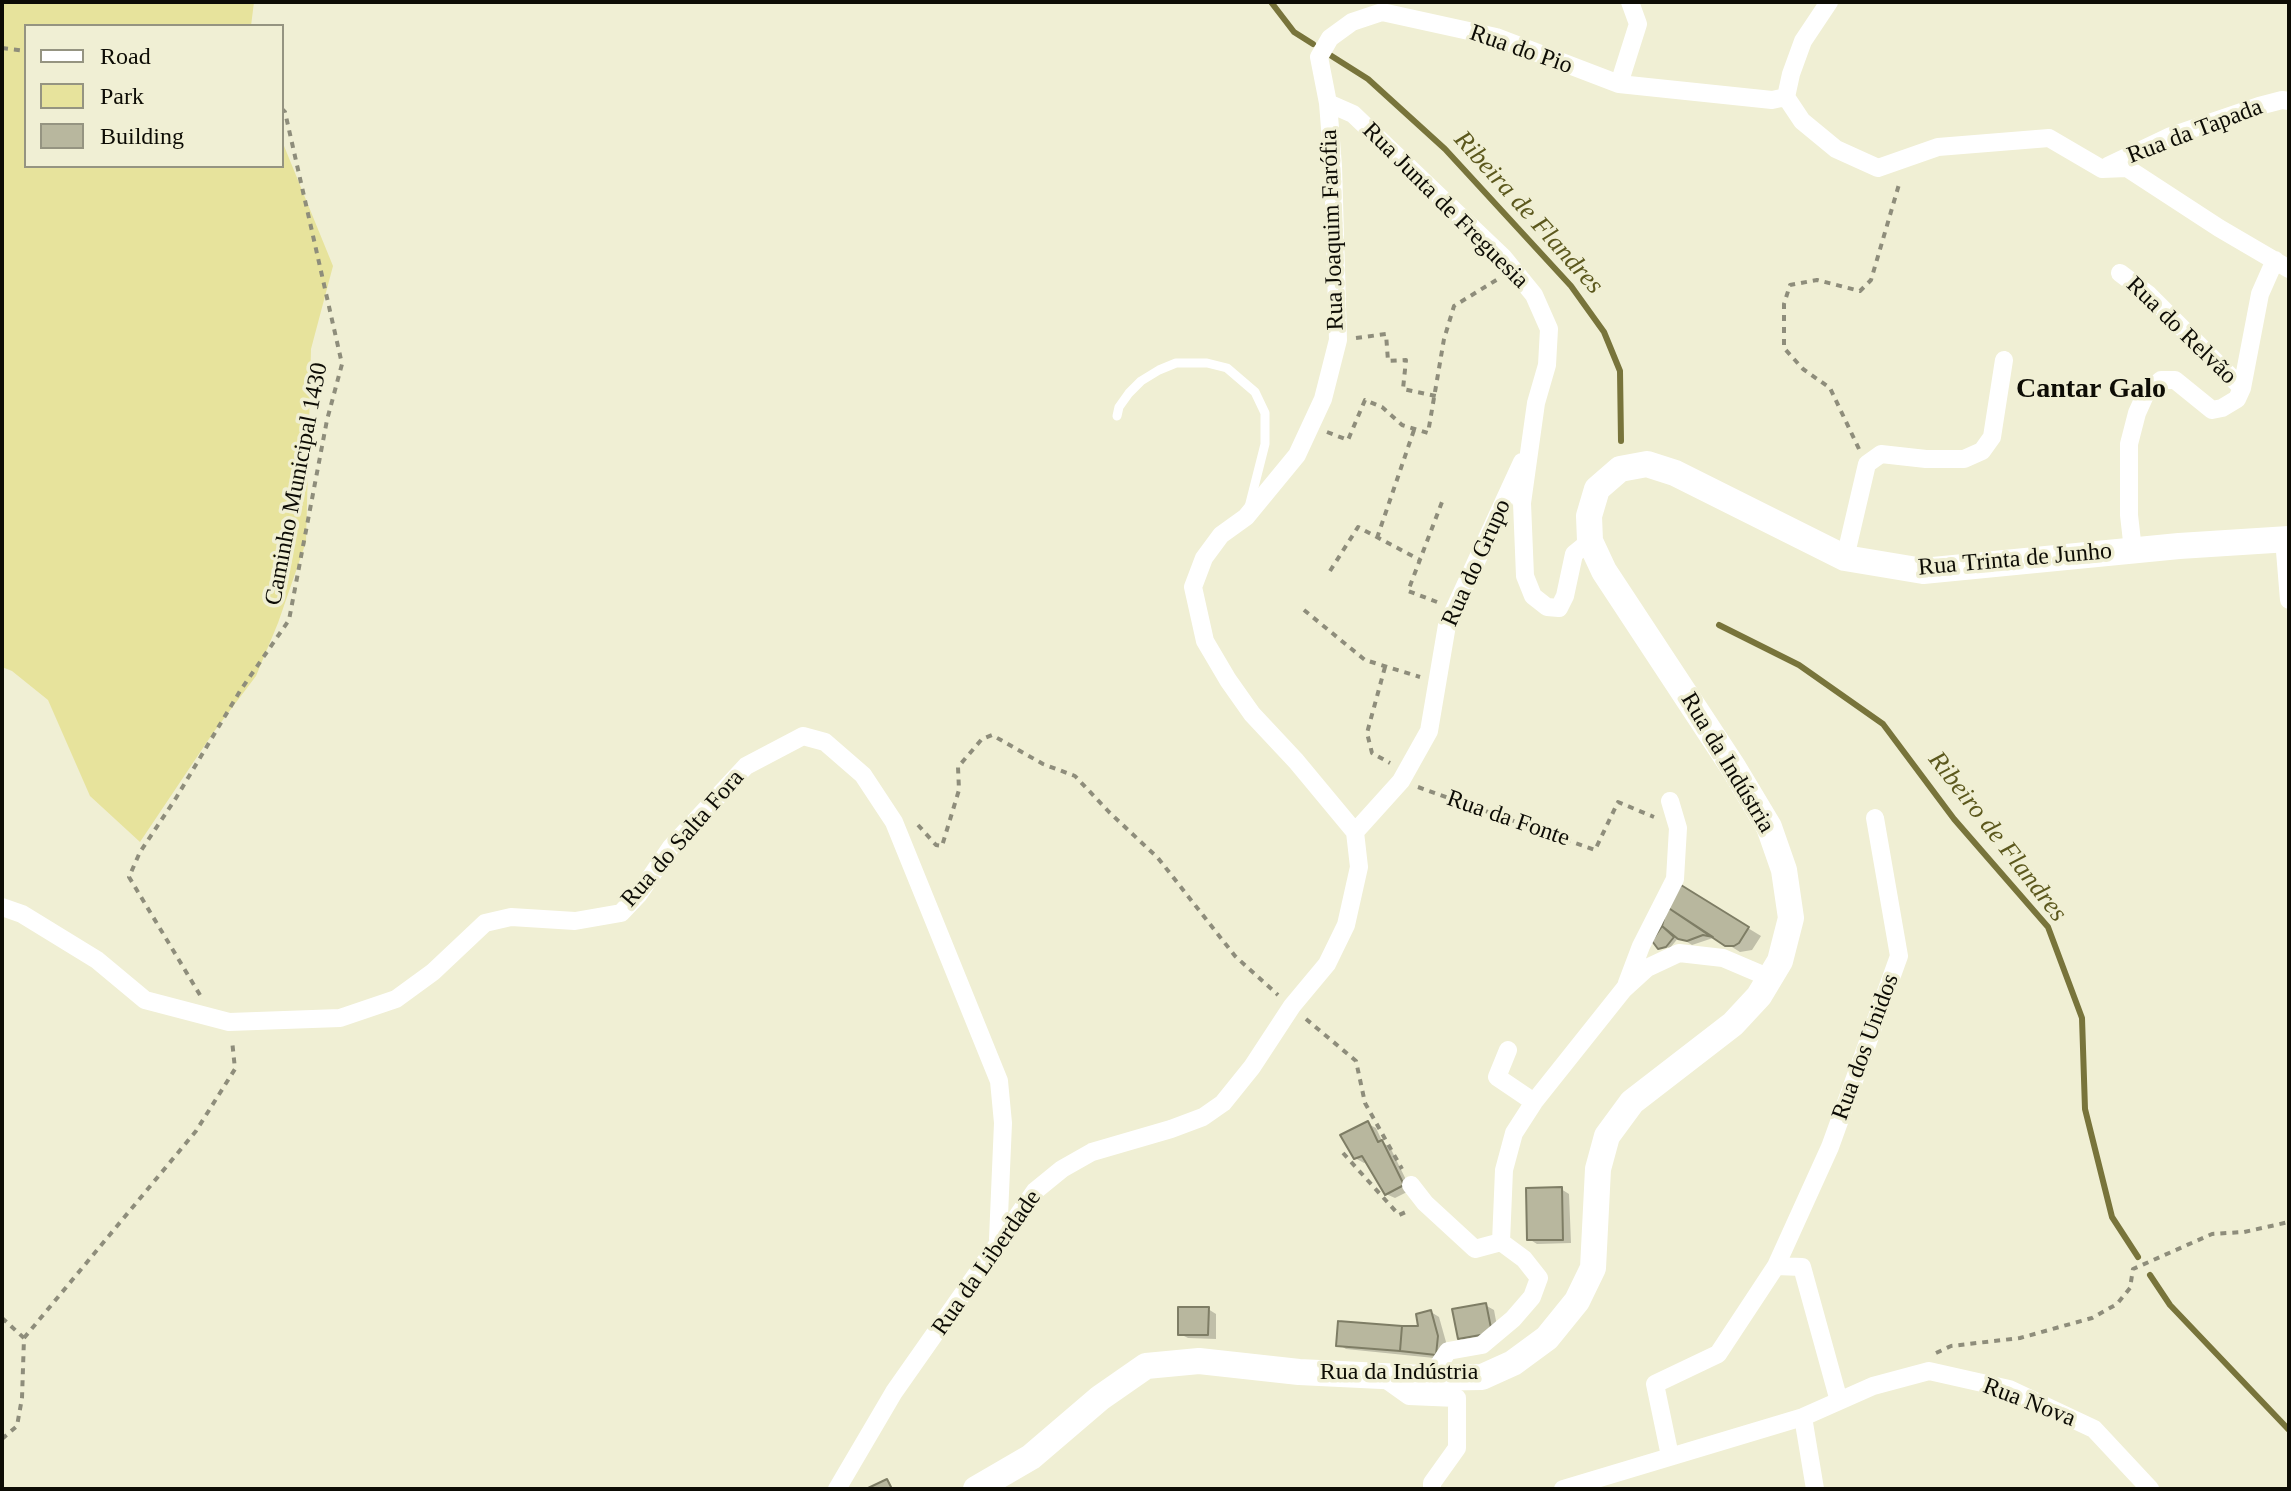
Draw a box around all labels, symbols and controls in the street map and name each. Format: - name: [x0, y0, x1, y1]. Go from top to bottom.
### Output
- street label: Rua do Pio: [1466, 19, 1576, 81]
- legend: [24, 24, 284, 168]
- text: Road: [100, 43, 151, 69]
- text: Park: [100, 83, 144, 109]
- street label: Rua da Tapada: [2123, 93, 2267, 171]
- street label: Rua Junta de Freguesia: [1356, 117, 1534, 295]
- text: Building: [100, 123, 184, 149]
- water label: Ribeira de Flandres: [1447, 125, 1609, 301]
- street label: Rua Joaquim Farófia: [1315, 129, 1351, 331]
- street label: Rua do Relvão: [2120, 271, 2242, 391]
- street label: Caminho Municipal 1430: [259, 360, 335, 608]
- district label: Cantar Galo: [2016, 373, 2166, 407]
- street label: Rua do Grupo: [1436, 495, 1518, 631]
- street label: Rua Trinta de Junho: [1917, 537, 2113, 583]
- street label: Rua da Indústria: [1674, 688, 1780, 838]
- water label: Ribeiro de Flandres: [1921, 746, 2073, 928]
- street label: Rua do Salta Fora: [616, 764, 750, 914]
- street label: Rua da Fonte: [1443, 785, 1573, 853]
- street label: Rua dos Unidos: [1826, 970, 1906, 1124]
- street label: Rua da Liberdade: [926, 1185, 1048, 1341]
- street label: Rua da Indústria: [1320, 1359, 1478, 1387]
- street label: Rua Nova: [1979, 1372, 2079, 1434]

